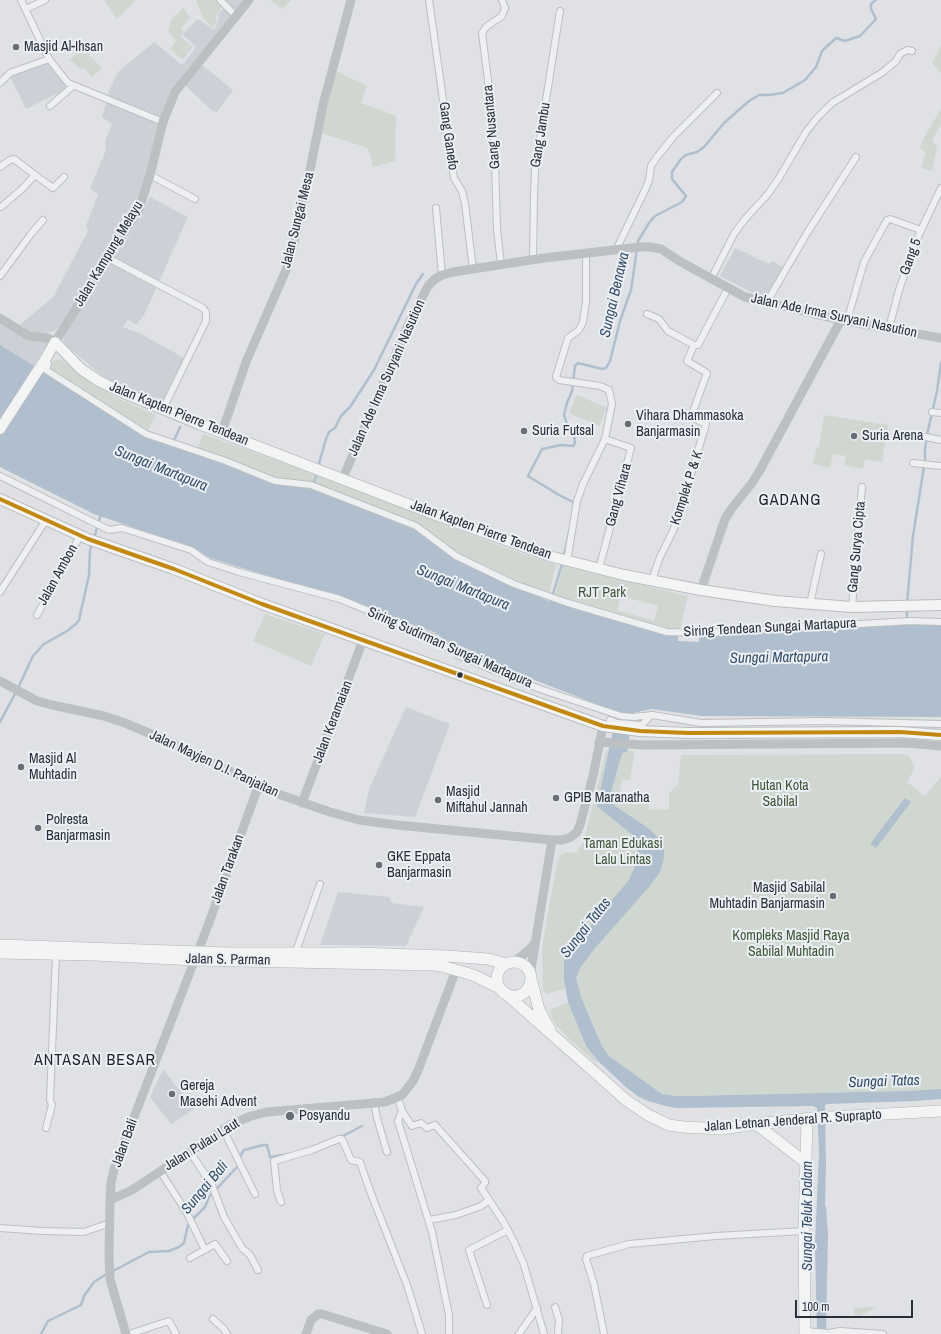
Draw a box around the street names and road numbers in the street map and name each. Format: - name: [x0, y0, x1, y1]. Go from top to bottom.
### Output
- street label: Gang Nusantara: [480, 84, 504, 170]
- street label: Gang Ganefo: [435, 101, 461, 171]
- street label: Gang Jambu: [528, 101, 554, 169]
- street label: Jalan Sungai Mesa: [278, 170, 318, 270]
- street label: Jalan Kampung Melayu: [71, 198, 147, 310]
- street label: Gang 5: [897, 236, 925, 278]
- street label: Jalan Ade Irma Suryani Nasution: [750, 290, 918, 342]
- street label: Jalan Ade Irma Suryani Nasution: [345, 297, 429, 459]
- street label: Jalan Kapten Pierre Tendean: [107, 378, 251, 450]
- street label: Komplek P & K: [667, 449, 707, 527]
- street label: Gang Vihara: [602, 461, 636, 529]
- street label: Jalan Kapten Pierre Tendean: [408, 497, 554, 563]
- street label: Gang Surya Cipta: [845, 500, 869, 594]
- street label: Jalan Ambon: [34, 542, 82, 608]
- street label: Siring Sudirman Sungai Martapura: [365, 604, 535, 692]
- street label: Siring Tendean Sungai Martapura: [683, 615, 857, 641]
- street label: Jalan Keramaian: [310, 678, 356, 766]
- street label: Jalan Mayjen D.I. Panjaitan: [147, 727, 281, 801]
- street label: Jalan Tarakan: [208, 832, 248, 906]
- street label: Jalan S. Parman: [185, 951, 271, 969]
- street label: Jalan Letnan Jenderal R. Suprapto: [704, 1106, 882, 1136]
- street label: Jalan Pulau Laut: [161, 1115, 243, 1175]
- street label: Jalan Bali: [108, 1116, 142, 1170]

